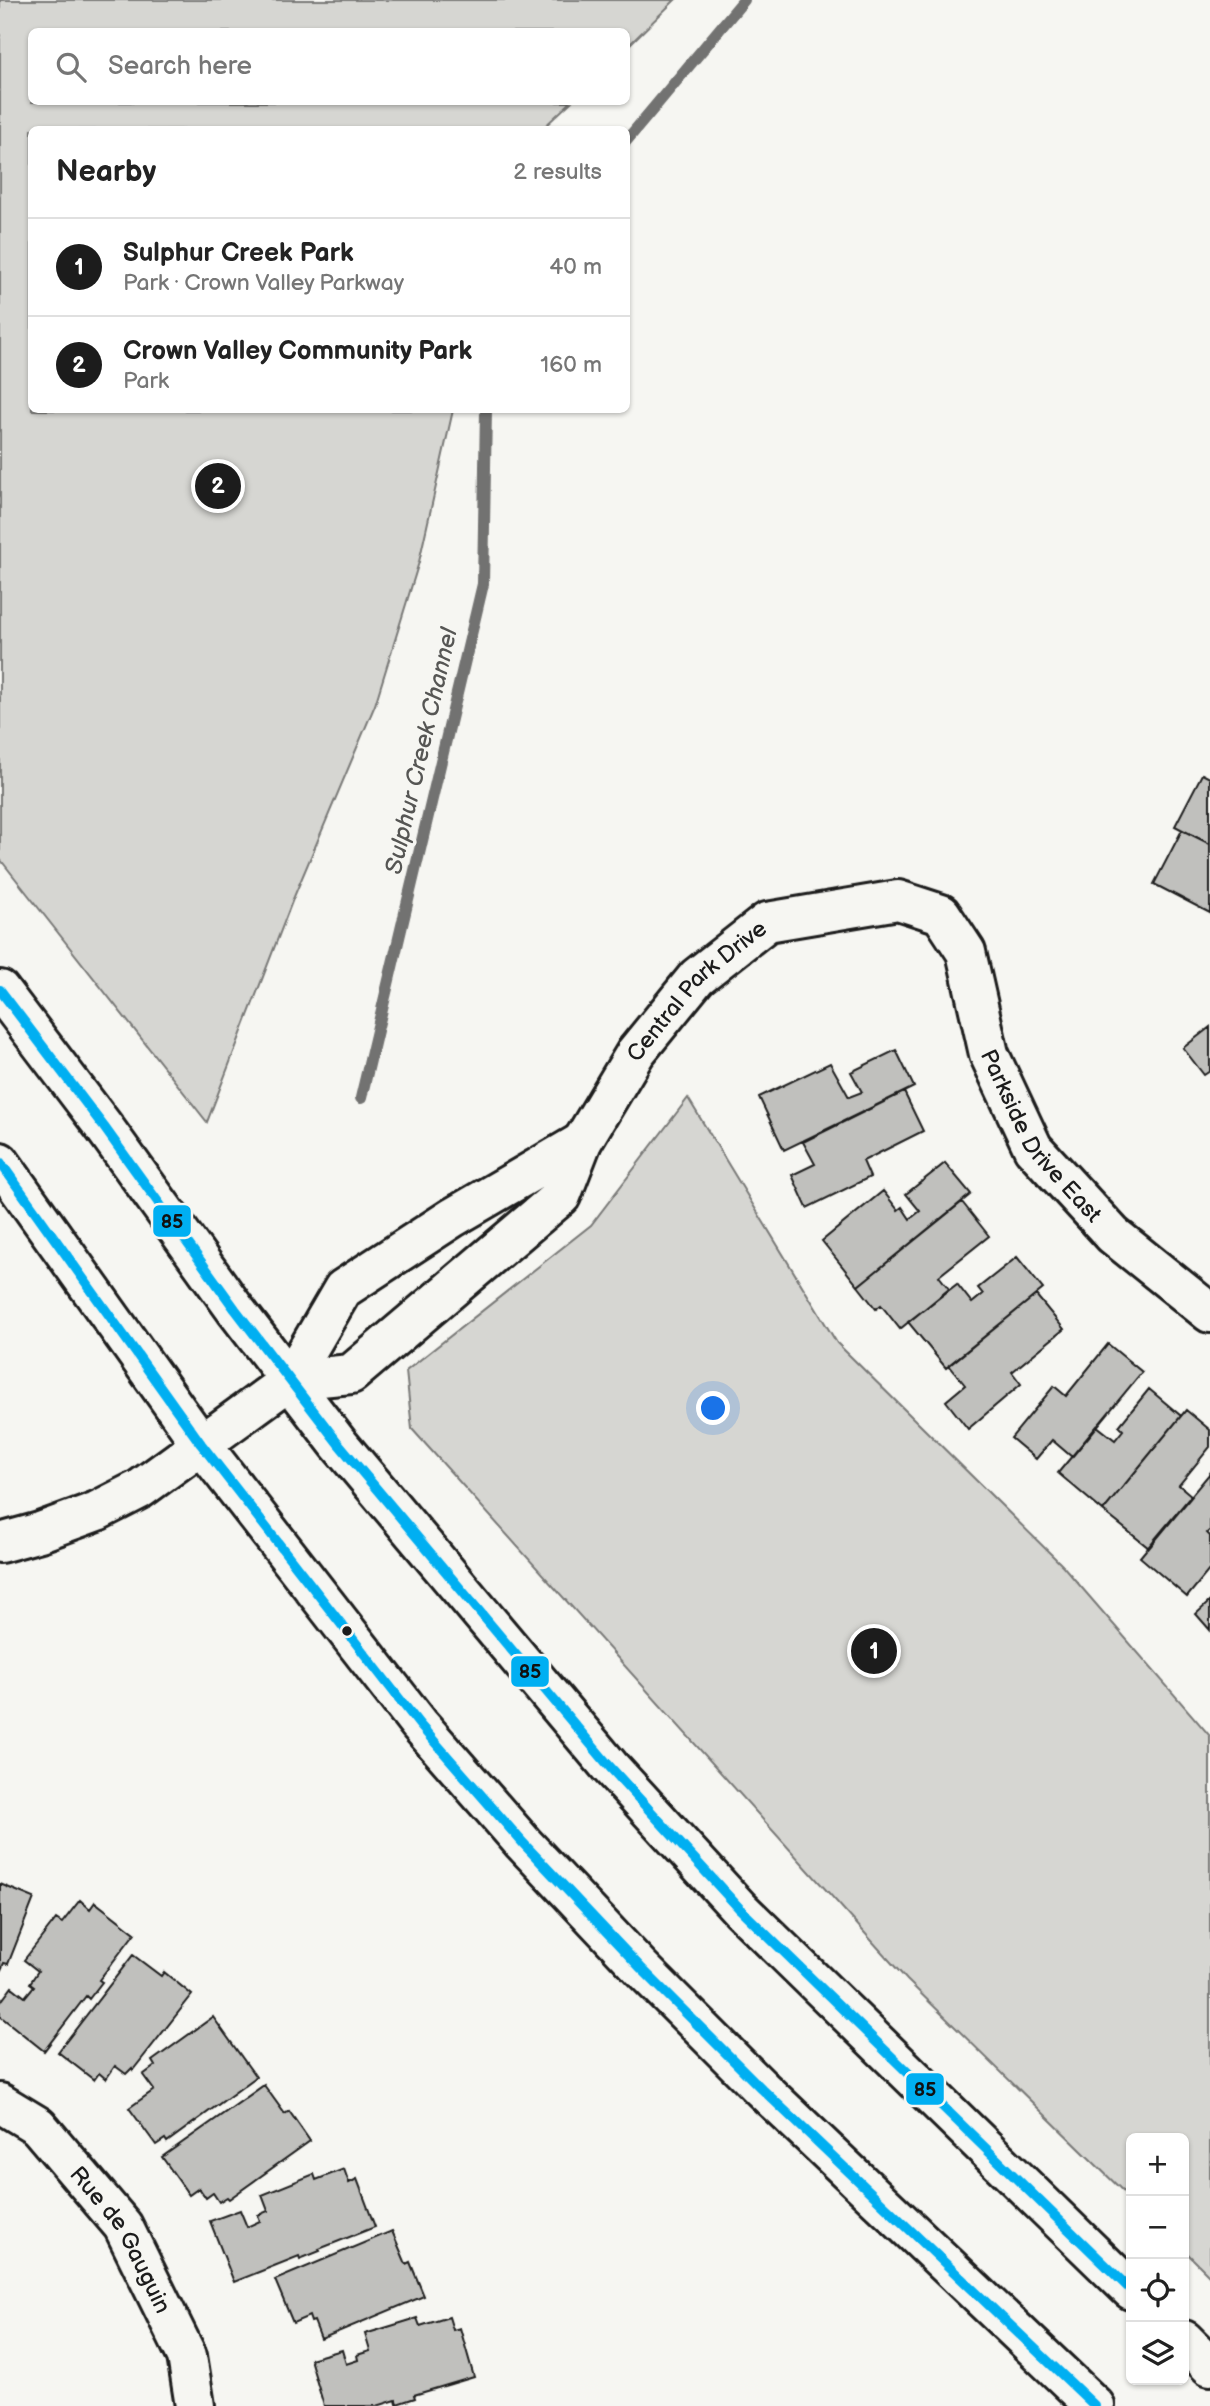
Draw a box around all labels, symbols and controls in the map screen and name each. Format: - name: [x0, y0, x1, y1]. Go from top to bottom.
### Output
- search box: [28, 28, 630, 105]
- icon: search: [52, 48, 90, 86]
- text: Search here: [108, 51, 252, 82]
- text: Nearby: [56, 154, 156, 190]
- text: 2 results: [513, 158, 602, 186]
- text: Sulphur Creek Park: [123, 238, 354, 269]
- text: 1: [74, 253, 84, 281]
- text: 40 m: [549, 253, 602, 281]
- text: Park · Crown Valley Parkway: [123, 269, 404, 297]
- text: Crown Valley Community Park: [123, 336, 472, 367]
- text: 2: [72, 351, 86, 379]
- text: 160 m: [540, 351, 602, 379]
- text: Park: [123, 367, 169, 395]
- pin: 2: [195, 460, 241, 512]
- water label: Sulphur Creek Channel: [379, 624, 464, 877]
- street label: Central Park Drive: [621, 915, 773, 1068]
- street label: Parkside Drive East: [974, 1045, 1107, 1228]
- line badge: 85: [152, 1204, 192, 1238]
- text: 85: [161, 1211, 183, 1234]
- your location: [696, 1391, 730, 1425]
- unlabelled marker: [340, 1624, 354, 1638]
- pin: 1: [851, 1625, 897, 1677]
- line badge: 85: [510, 1655, 550, 1688]
- text: 85: [519, 1661, 541, 1684]
- line badge: 85: [905, 2072, 945, 2106]
- text: 85: [914, 2079, 936, 2102]
- map controls: [1126, 2133, 1189, 2385]
- button: +: [1126, 2133, 1189, 2196]
- street label: Rue de Gauguin: [63, 2161, 177, 2318]
- button: −: [1126, 2196, 1189, 2259]
- button: locate: [1126, 2259, 1189, 2322]
- button: layers: [1126, 2322, 1189, 2385]

